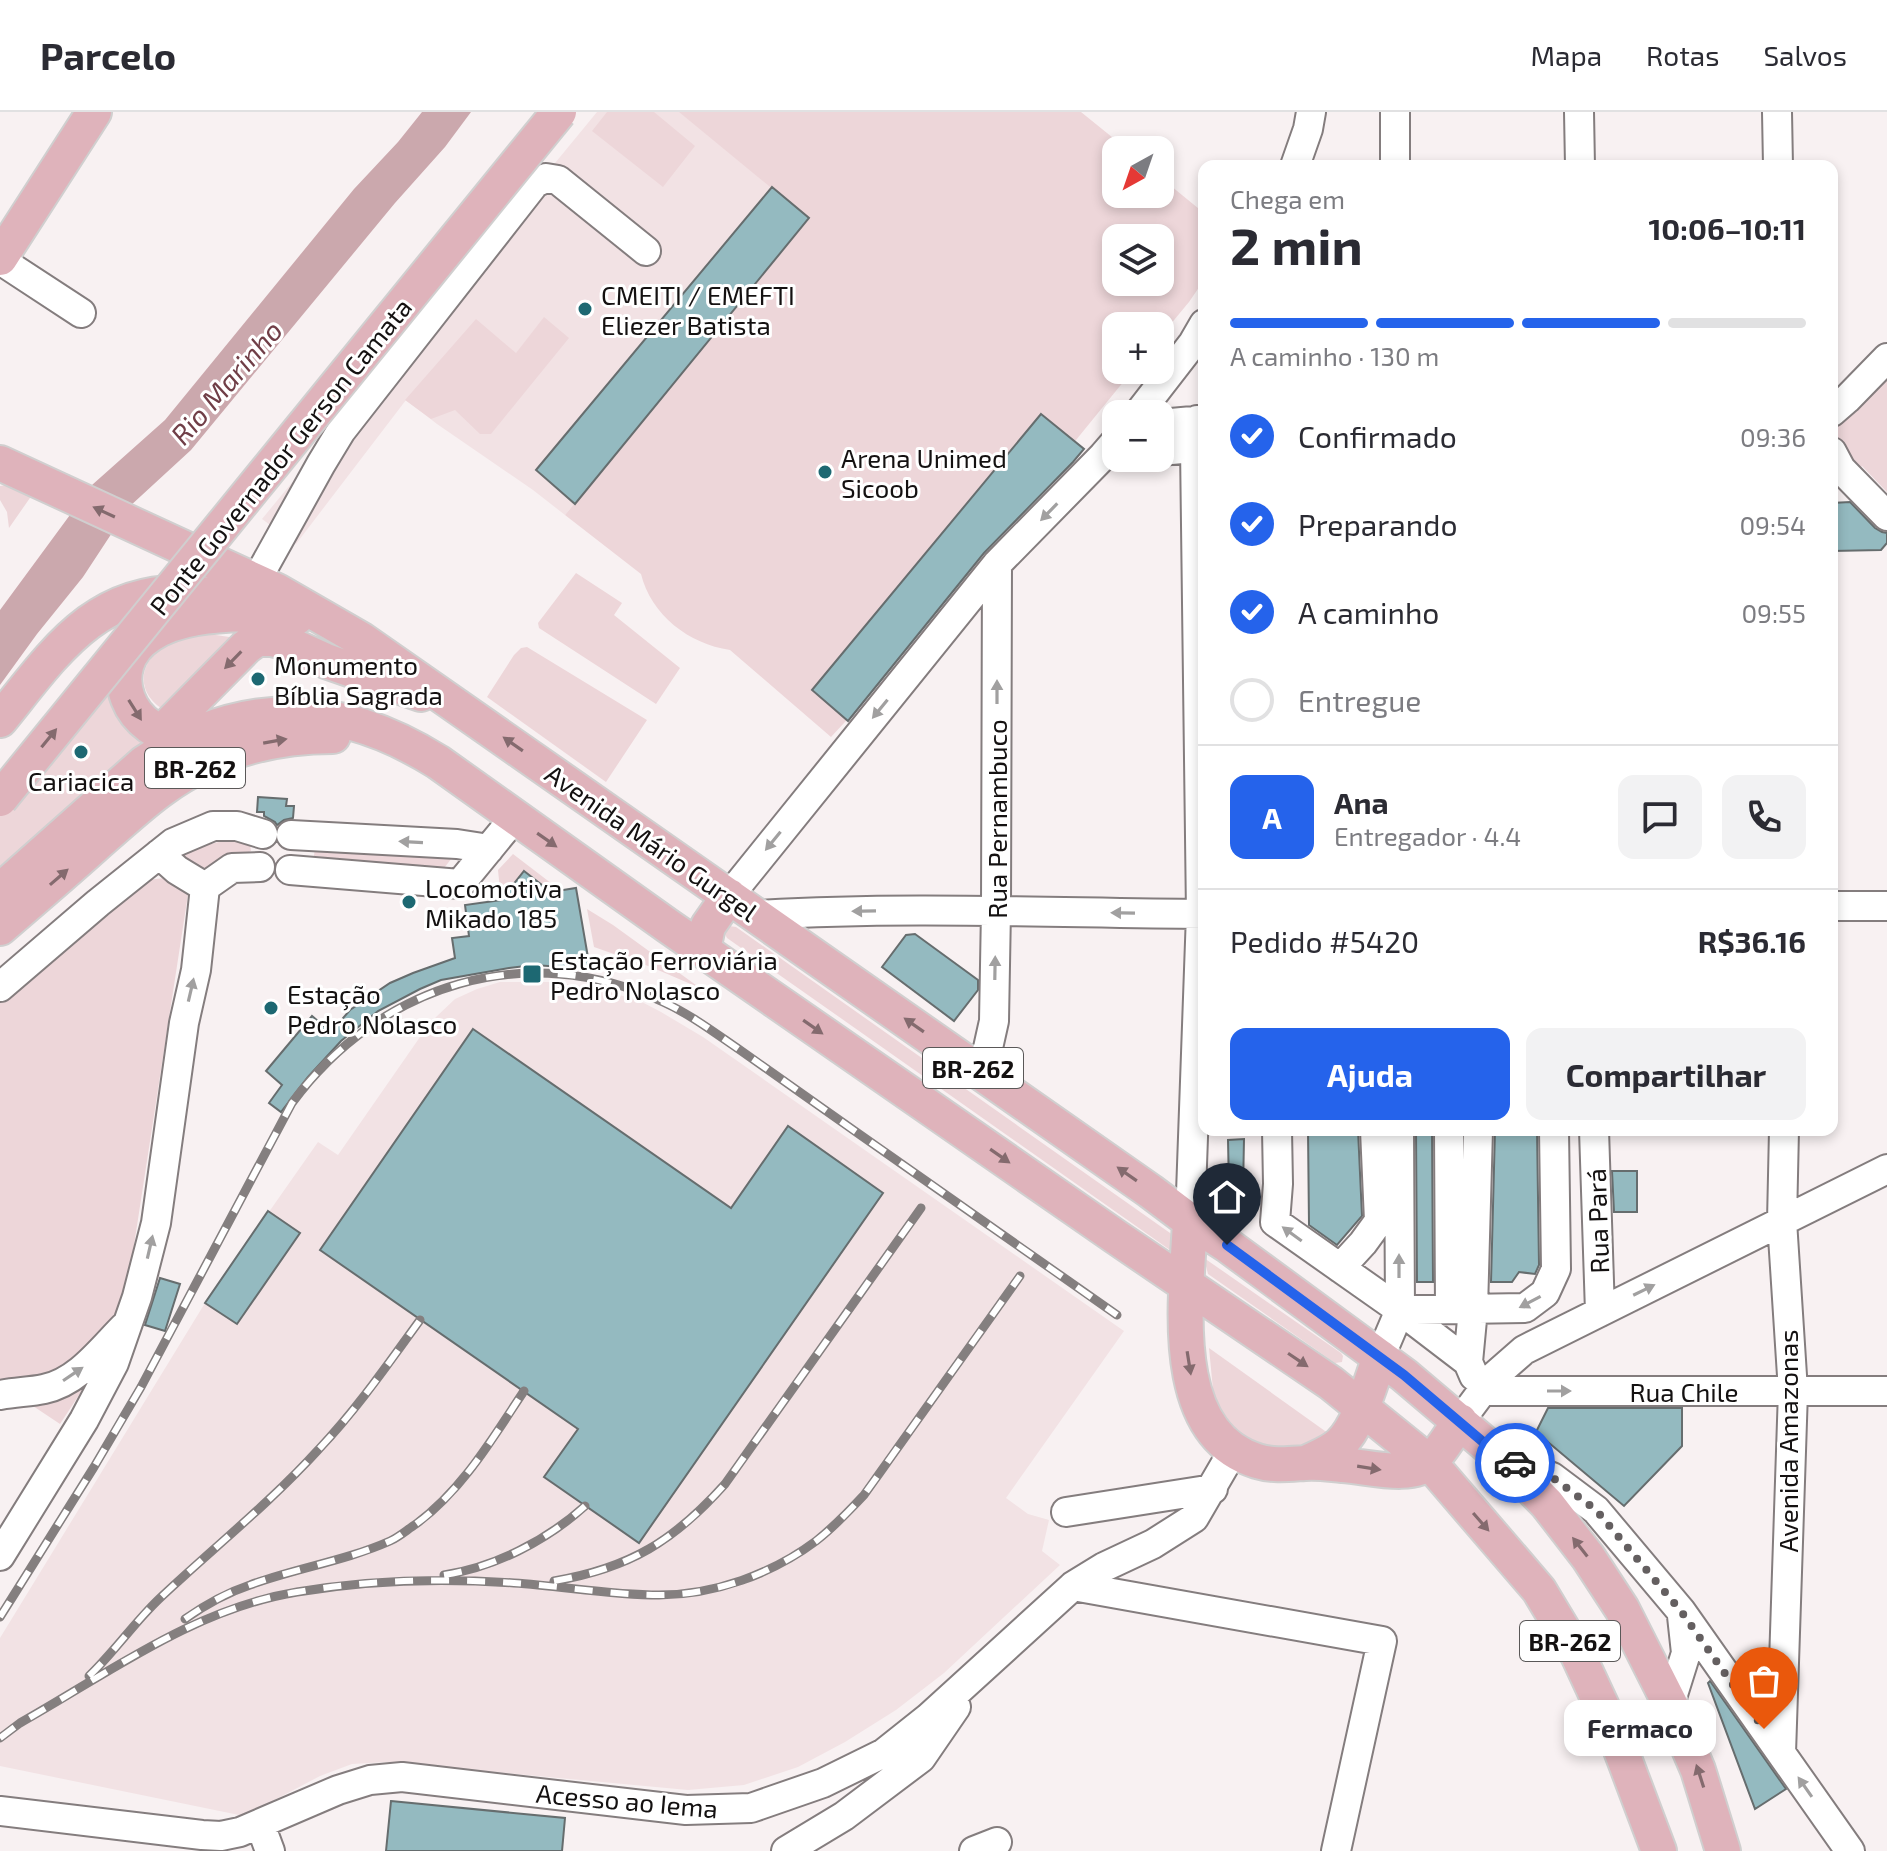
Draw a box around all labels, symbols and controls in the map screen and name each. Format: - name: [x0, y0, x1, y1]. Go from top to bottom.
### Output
- text: Parcelo: [40, 32, 176, 78]
- text: Mapa: [1531, 38, 1602, 72]
- text: Rotas: [1646, 38, 1719, 72]
- text: Salvos: [1763, 38, 1847, 72]
- north arrow: [1102, 136, 1174, 208]
- map controls: [1102, 136, 1174, 472]
- text: Chega em: [1230, 183, 1345, 214]
- text: 10:06–10:11: [1648, 210, 1806, 246]
- text: 2 min: [1230, 213, 1363, 275]
- button: layers: [1102, 224, 1174, 296]
- place label: CMEITI / EMEFTI Eliezer Batista: [601, 279, 795, 340]
- street label: Ponte Governador Gerson Camata: [143, 291, 417, 621]
- marker: CMEITI / EMEFTI Eliezer Batista: [576, 300, 594, 318]
- button: +: [1102, 312, 1174, 384]
- water label: Rio Marinho: [163, 313, 289, 451]
- text: A caminho · 130 m: [1230, 340, 1439, 371]
- button: −: [1102, 400, 1174, 472]
- icon: check: [1230, 414, 1274, 458]
- text: Confirmado: [1298, 418, 1457, 454]
- text: 09:36: [1740, 421, 1806, 452]
- place label: Arena Unimed Sicoob: [841, 442, 1007, 503]
- marker: Arena Unimed Sicoob: [816, 463, 834, 481]
- one-way arrow: [1040, 502, 1058, 521]
- icon: check: [1230, 502, 1274, 546]
- one-way arrow: [93, 505, 116, 519]
- text: Preparando: [1298, 506, 1457, 542]
- text: 09:54: [1739, 509, 1806, 540]
- icon: check: [1230, 590, 1274, 634]
- text: A caminho: [1298, 594, 1439, 630]
- text: 09:55: [1741, 597, 1806, 628]
- place label: Monumento Bíblia Sagrada: [274, 649, 443, 710]
- one-way arrow: [225, 650, 243, 669]
- marker: Monumento Bíblia Sagrada: [249, 670, 267, 688]
- one-way arrow: [991, 679, 1003, 704]
- text: Entregue: [1298, 682, 1421, 718]
- one-way arrow: [127, 699, 141, 721]
- one-way arrow: [872, 699, 889, 719]
- street label: Rua Pernambuco: [981, 719, 1012, 919]
- one-way arrow: [41, 728, 58, 749]
- one-way arrow: [263, 734, 288, 746]
- one-way arrow: [502, 737, 523, 752]
- marker: Cariacica: [72, 743, 90, 761]
- road number: BR-262: [145, 748, 245, 788]
- street label: Avenida Mário Gurgel: [540, 757, 764, 927]
- place label: Cariacica: [28, 765, 134, 796]
- button: chat: [1618, 775, 1702, 859]
- button: phone: [1722, 775, 1806, 859]
- text: Ana: [1334, 784, 1389, 820]
- text: A: [1262, 799, 1282, 835]
- text: Entregador · 4.4: [1334, 820, 1521, 851]
- one-way arrow: [765, 831, 782, 851]
- one-way arrow: [536, 832, 558, 848]
- one-way arrow: [398, 835, 424, 848]
- one-way arrow: [48, 869, 68, 886]
- place label: Locomotiva Mikado 185: [425, 872, 562, 933]
- marker: Locomotiva Mikado 185: [400, 893, 418, 911]
- one-way arrow: [851, 905, 876, 918]
- one-way arrow: [1110, 906, 1135, 919]
- text: Pedido #5420: [1230, 923, 1419, 959]
- text: R$36.16: [1698, 923, 1806, 959]
- place label: Estação Ferroviária Pedro Nolasco: [550, 944, 778, 1005]
- one-way arrow: [989, 955, 1001, 980]
- marker: Estação Ferroviária Pedro Nolasco: [521, 963, 543, 985]
- one-way arrow: [185, 977, 198, 1002]
- place label: Estação Pedro Nolasco: [287, 978, 457, 1039]
- marker: Estação Pedro Nolasco: [262, 999, 280, 1017]
- one-way arrow: [903, 1018, 924, 1034]
- one-way arrow: [802, 1019, 823, 1034]
- button: Ajuda: [1230, 1028, 1510, 1120]
- button: Compartilhar: [1526, 1028, 1806, 1120]
- road number: BR-262: [923, 1048, 1023, 1088]
- one-way arrow: [989, 1148, 1010, 1163]
- pin: [1193, 1163, 1261, 1245]
- one-way arrow: [1116, 1167, 1137, 1182]
- street label: Rua Pará: [1580, 1168, 1614, 1274]
- icon: home: [1205, 1175, 1249, 1219]
- one-way arrow: [1281, 1227, 1302, 1242]
- one-way arrow: [145, 1234, 157, 1259]
- one-way arrow: [1393, 1253, 1406, 1278]
- one-way arrow: [1632, 1284, 1655, 1297]
- one-way arrow: [1519, 1294, 1541, 1308]
- street label: Avenida Amazonas: [1772, 1330, 1803, 1552]
- one-way arrow: [1183, 1351, 1196, 1376]
- one-way arrow: [1287, 1352, 1309, 1367]
- one-way arrow: [63, 1367, 84, 1382]
- street label: Rua Chile: [1629, 1376, 1739, 1407]
- one-way arrow: [1547, 1385, 1572, 1397]
- courier: [1475, 1423, 1555, 1503]
- icon: car: [1493, 1441, 1537, 1485]
- one-way arrow: [1357, 1462, 1382, 1475]
- one-way arrow: [1472, 1511, 1489, 1531]
- one-way arrow: [1573, 1536, 1589, 1557]
- road number: BR-262: [1520, 1621, 1620, 1661]
- pin: [1730, 1647, 1798, 1729]
- icon: bag: [1742, 1659, 1786, 1703]
- callout: Fermaco: [1564, 1701, 1716, 1757]
- text: Fermaco: [1587, 1712, 1693, 1743]
- one-way arrow: [1693, 1764, 1705, 1788]
- street label: Acesso ao Iema: [535, 1777, 719, 1823]
- one-way arrow: [1798, 1777, 1813, 1798]

